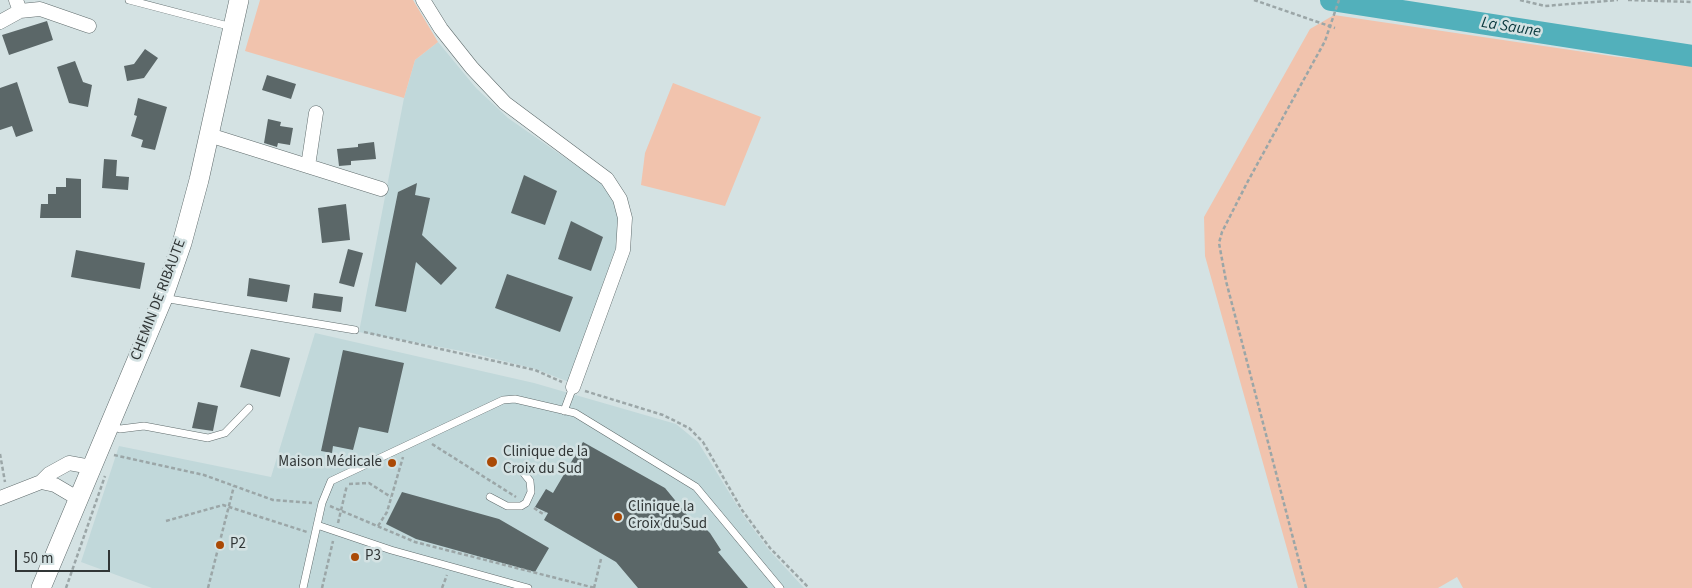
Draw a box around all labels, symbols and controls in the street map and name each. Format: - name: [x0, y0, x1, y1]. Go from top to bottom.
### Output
- water label: La Saune: [1480, 14, 1542, 42]
- street label: CHEMIN DE RIBAUTE: [128, 237, 190, 363]
- place label: Clinique de la Croix du Sud: [503, 444, 588, 479]
- place label: Maison Médicale: [278, 454, 382, 472]
- marker: Clinique de la Croix du Sud: [485, 455, 499, 469]
- marker: Maison Médicale: [386, 457, 398, 469]
- place label: Clinique la Croix du Sud: [628, 499, 707, 534]
- marker: Clinique la Croix du Sud: [612, 511, 624, 523]
- place label: P2: [230, 536, 246, 554]
- marker: P2: [214, 539, 226, 551]
- scale bar: [18, 540, 112, 572]
- text: 50 m: [23, 548, 53, 569]
- place label: P3: [365, 548, 381, 566]
- marker: P3: [349, 551, 361, 563]

